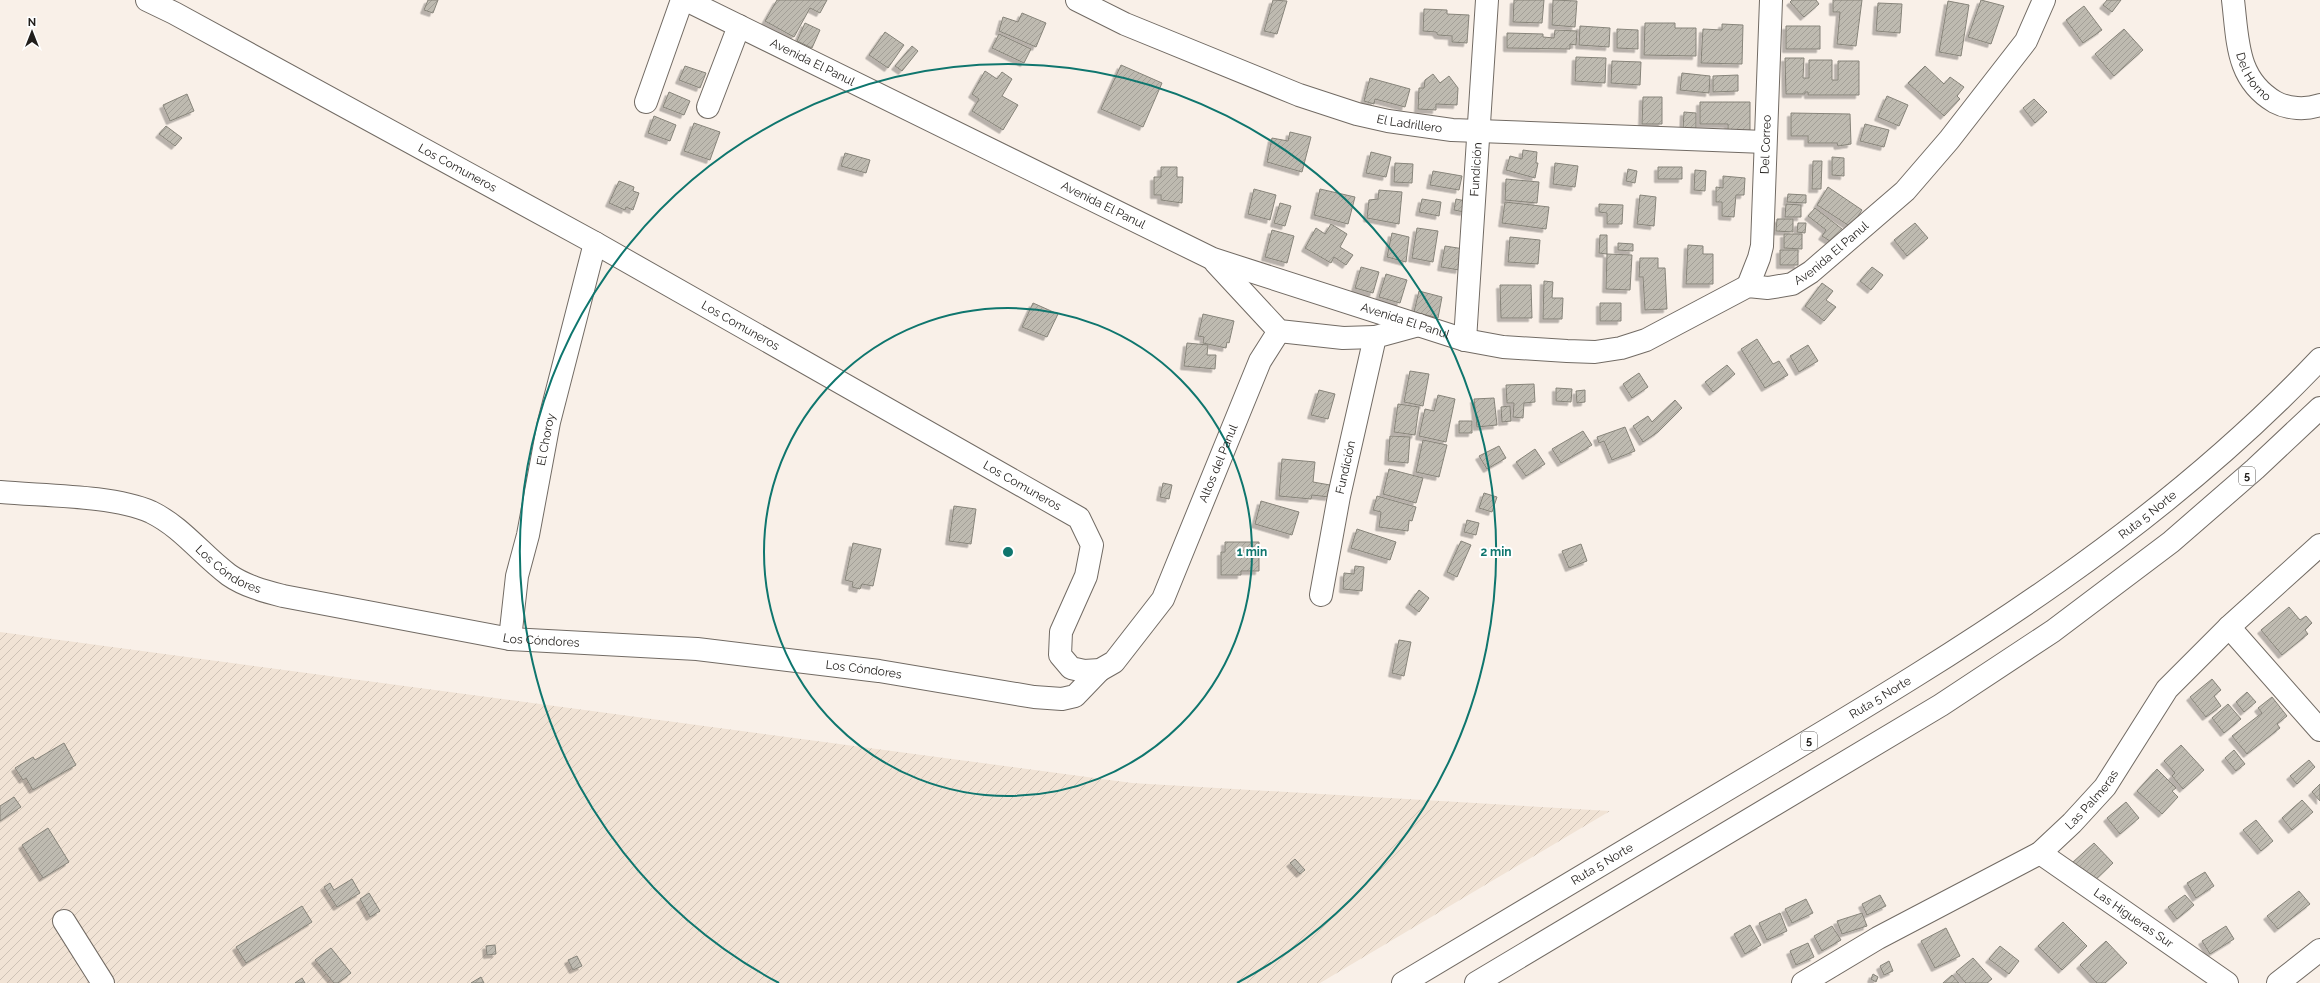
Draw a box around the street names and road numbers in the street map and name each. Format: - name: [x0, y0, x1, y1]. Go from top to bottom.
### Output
- street label: Avenida El Panul: [768, 36, 858, 89]
- street label: Del Horno: [2233, 51, 2274, 104]
- street label: El Ladrillero: [1375, 112, 1443, 136]
- street label: Del Correo: [1758, 115, 1774, 174]
- street label: Los Comuneros: [416, 141, 499, 195]
- street label: Fundición: [1467, 142, 1485, 197]
- street label: Avenida El Panul: [1059, 178, 1148, 232]
- street label: Avenida El Panul: [1791, 218, 1872, 288]
- street label: Los Comuneros: [699, 298, 782, 353]
- street label: Avenida El Panul: [1359, 300, 1452, 342]
- street label: El Choroy: [534, 411, 558, 467]
- street label: Altos del Panul: [1196, 422, 1241, 505]
- street label: Fundición: [1333, 439, 1358, 495]
- street label: Los Comuneros: [981, 458, 1064, 513]
- road number: 5: [2239, 467, 2255, 485]
- street label: Ruta 5 Norte: [2116, 488, 2179, 542]
- street label: Los Cóndores: [193, 542, 263, 596]
- street label: Los Cóndores: [502, 631, 580, 650]
- street label: Los Cóndores: [825, 658, 903, 682]
- street label: Ruta 5 Norte: [1847, 673, 1913, 722]
- road number: 5: [1801, 732, 1817, 750]
- street label: Las Palmeras: [2063, 767, 2121, 832]
- street label: Ruta 5 Norte: [1569, 840, 1636, 888]
- street label: Las Higueras Sur: [2091, 886, 2177, 951]

